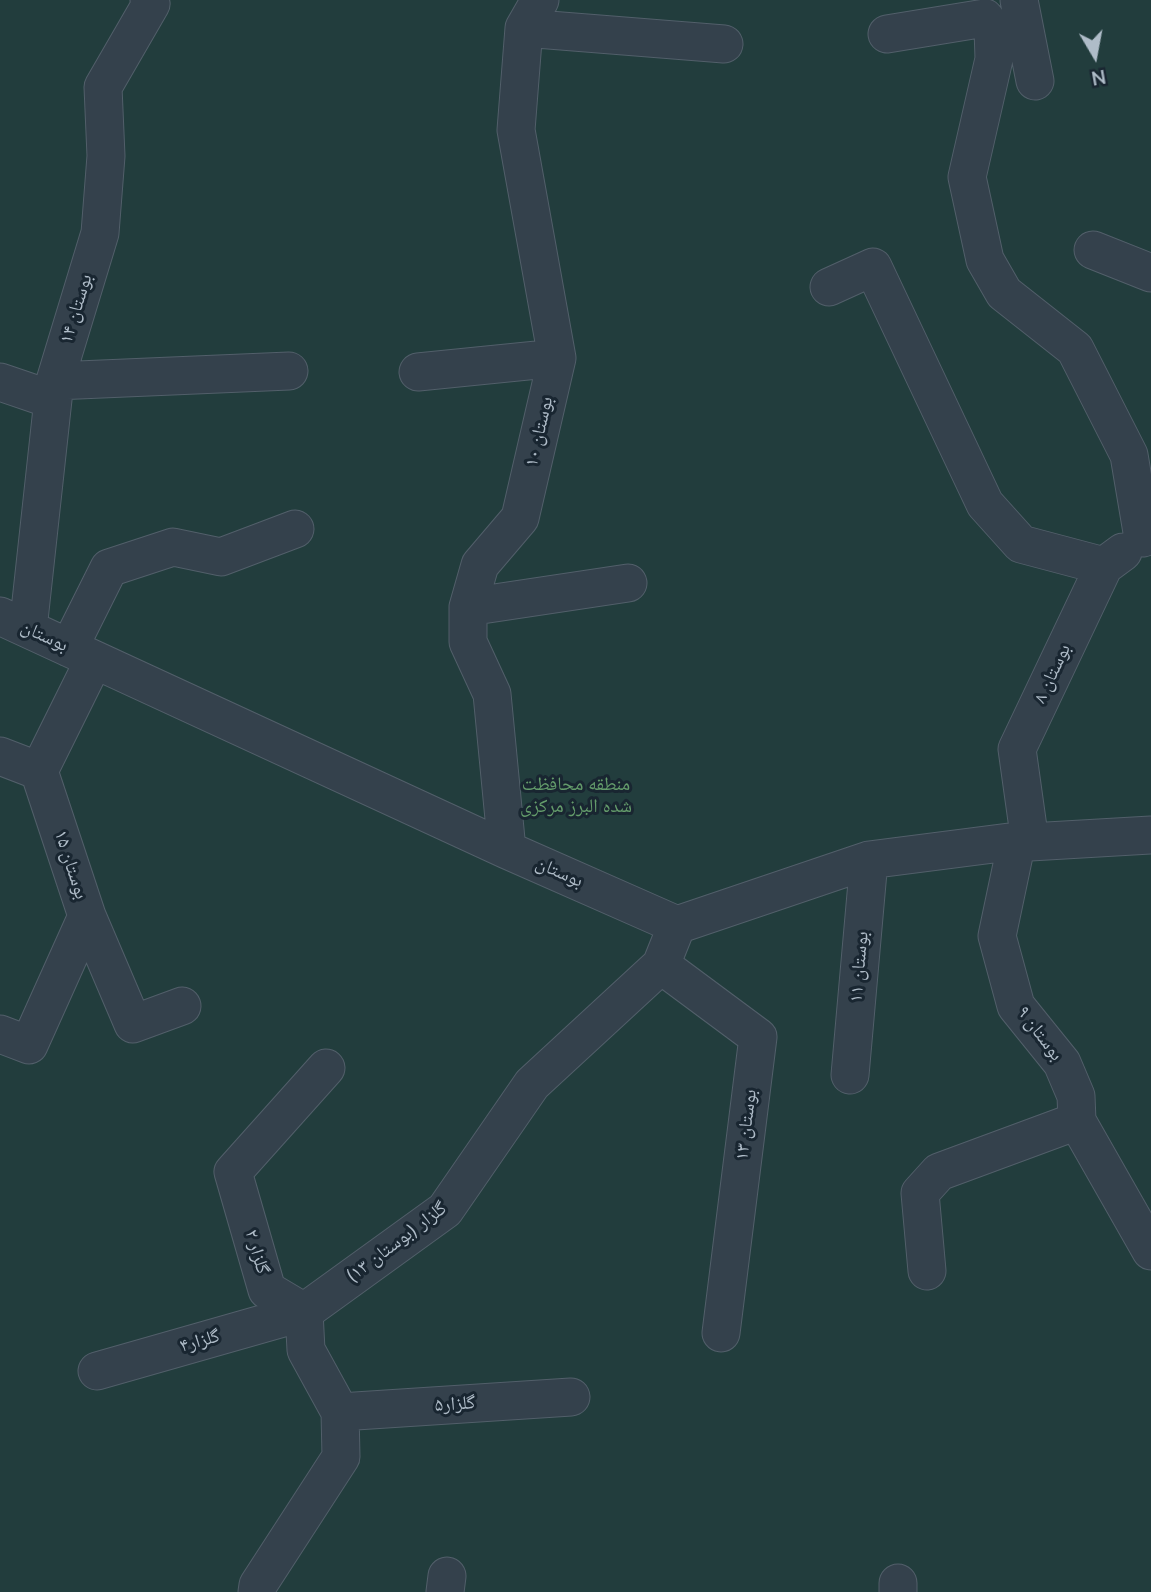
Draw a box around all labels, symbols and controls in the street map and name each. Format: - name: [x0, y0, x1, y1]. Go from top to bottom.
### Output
- north arrow: [1060, 21, 1130, 91]
- text: N: [1089, 63, 1108, 91]
- street label: بوستان ۱۴: [56, 272, 98, 346]
- street label: بوستان ۱۰: [521, 395, 559, 469]
- street label: بوستان: [17, 616, 71, 658]
- street label: بوستان ۸: [1029, 641, 1077, 707]
- park label: منطقه محافظت شده البرز مرکزی: [520, 774, 632, 818]
- street label: بوستان ۱۵: [48, 828, 92, 902]
- street label: بوستان: [532, 853, 586, 893]
- street label: بوستان ۱۱: [846, 930, 874, 1004]
- street label: بوستان ۹: [1011, 1002, 1067, 1066]
- street label: بوستان ۱۳: [731, 1088, 763, 1162]
- street label: گلزار (بوستان ۱۳): [342, 1198, 452, 1288]
- street label: گلزار ۲: [239, 1227, 273, 1277]
- street label: گلزار۴: [177, 1325, 223, 1359]
- street label: گلزار۵: [434, 1392, 476, 1418]

